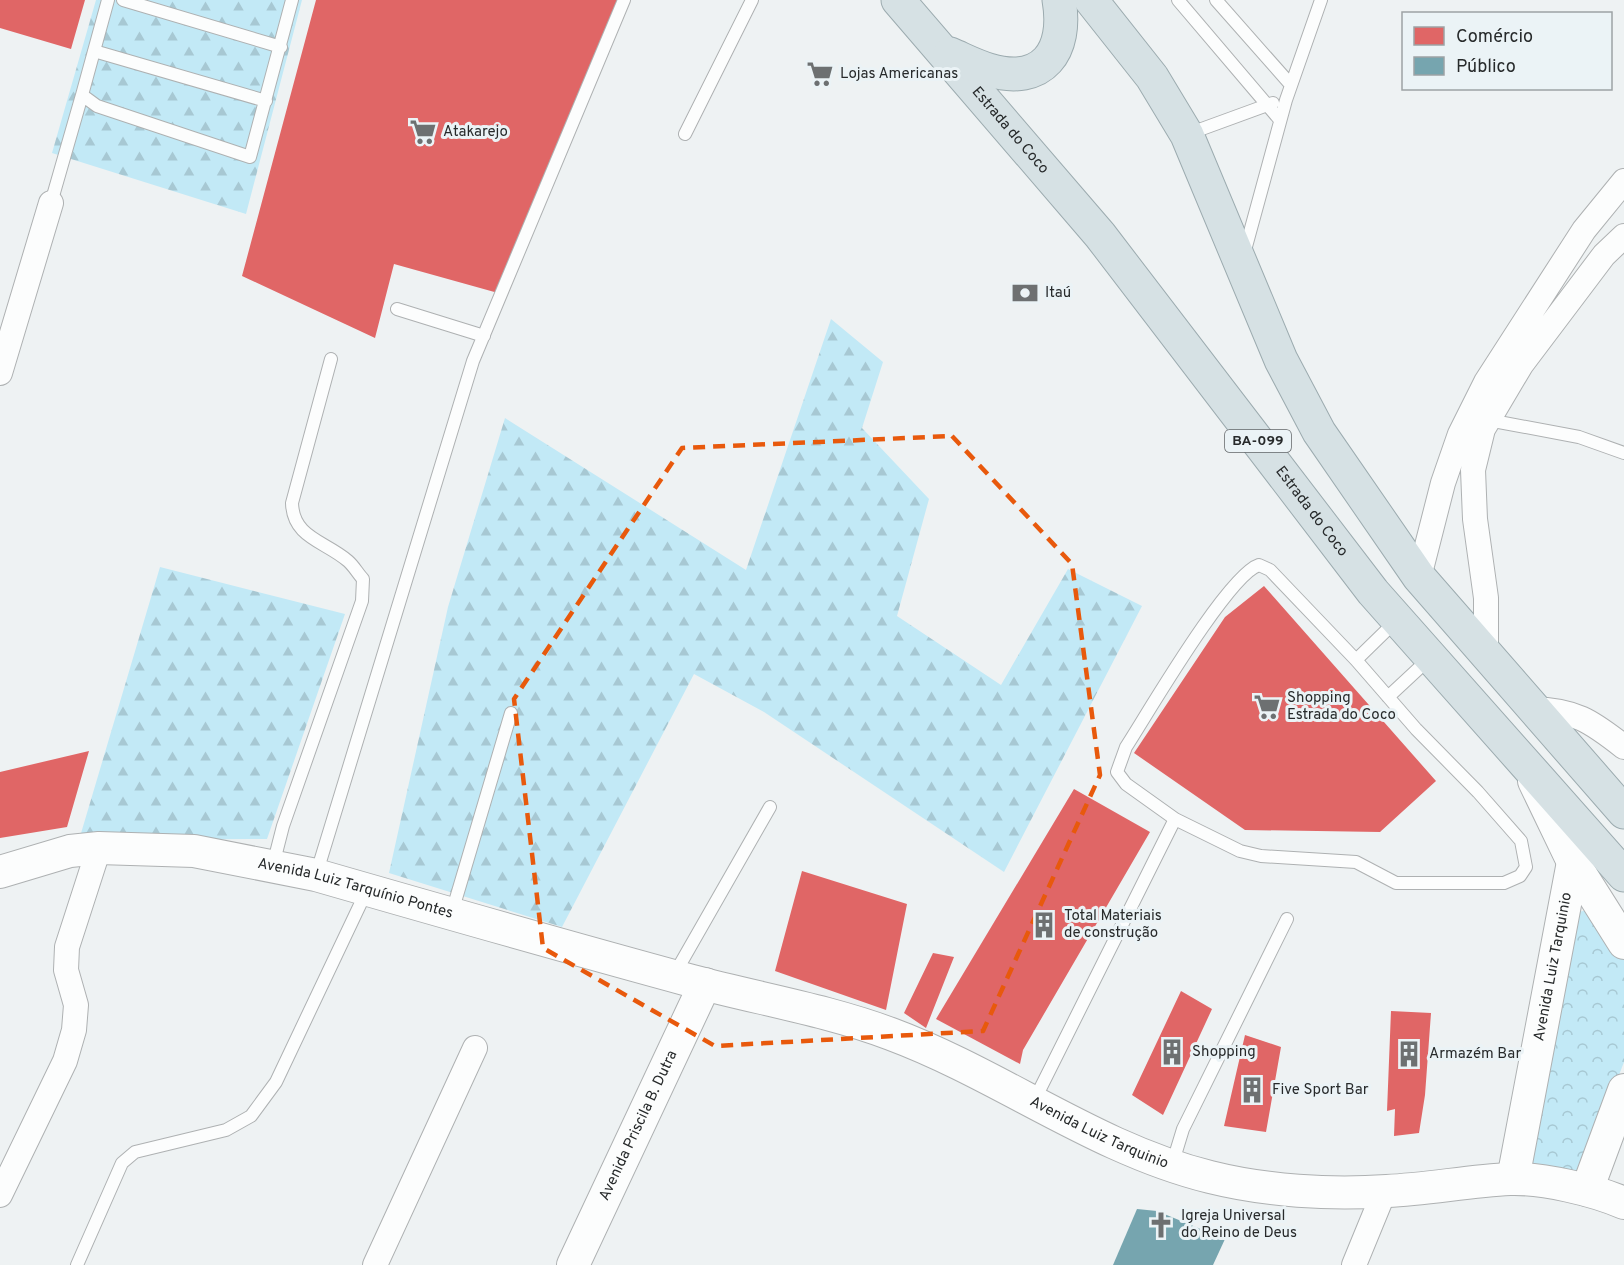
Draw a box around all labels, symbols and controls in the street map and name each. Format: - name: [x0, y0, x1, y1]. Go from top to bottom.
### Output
- legend: [1402, 12, 1612, 90]
- text: Comércio: [1456, 26, 1533, 49]
- text: Público: [1456, 56, 1516, 79]
- supermarket icon: Lojas Americanas: [805, 59, 835, 89]
- place label: Lojas Americanas: [840, 65, 958, 84]
- street label: Estrada do Coco: [967, 83, 1053, 178]
- supermarket icon: Atakarejo: [408, 117, 438, 147]
- place label: Atakarejo: [443, 123, 508, 142]
- bank icon: Itaú: [1010, 278, 1040, 308]
- place label: Itaú: [1045, 284, 1071, 303]
- road number: BA-099: [1225, 430, 1291, 452]
- street label: Estrada do Coco: [1271, 462, 1352, 561]
- place label: Shopping Estrada do Coco: [1287, 689, 1396, 725]
- supermarket icon: Shopping Estrada do Coco: [1252, 692, 1282, 722]
- street label: Avenida Luiz Tarquínio Pontes: [256, 854, 455, 923]
- street label: Avenida Luiz Tarquinio: [1530, 891, 1577, 1043]
- place label: Total Materiais de construção: [1064, 907, 1162, 943]
- building icon: Total Materiais de construção: [1029, 910, 1059, 940]
- building icon: Shopping: [1157, 1037, 1187, 1067]
- building icon: Armazém Bar: [1394, 1039, 1424, 1069]
- place label: Shopping: [1192, 1043, 1256, 1062]
- place label: Armazém Bar: [1429, 1045, 1521, 1064]
- street label: Avenida Priscila B. Dutra: [595, 1047, 682, 1204]
- building icon: Five Sport Bar: [1237, 1075, 1267, 1105]
- place label: Five Sport Bar: [1272, 1081, 1369, 1100]
- street label: Avenida Luiz Tarquinio: [1026, 1092, 1171, 1173]
- place label: Igreja Universal do Reino de Deus: [1181, 1207, 1297, 1243]
- church icon: Igreja Universal do Reino de Deus: [1146, 1210, 1176, 1240]

